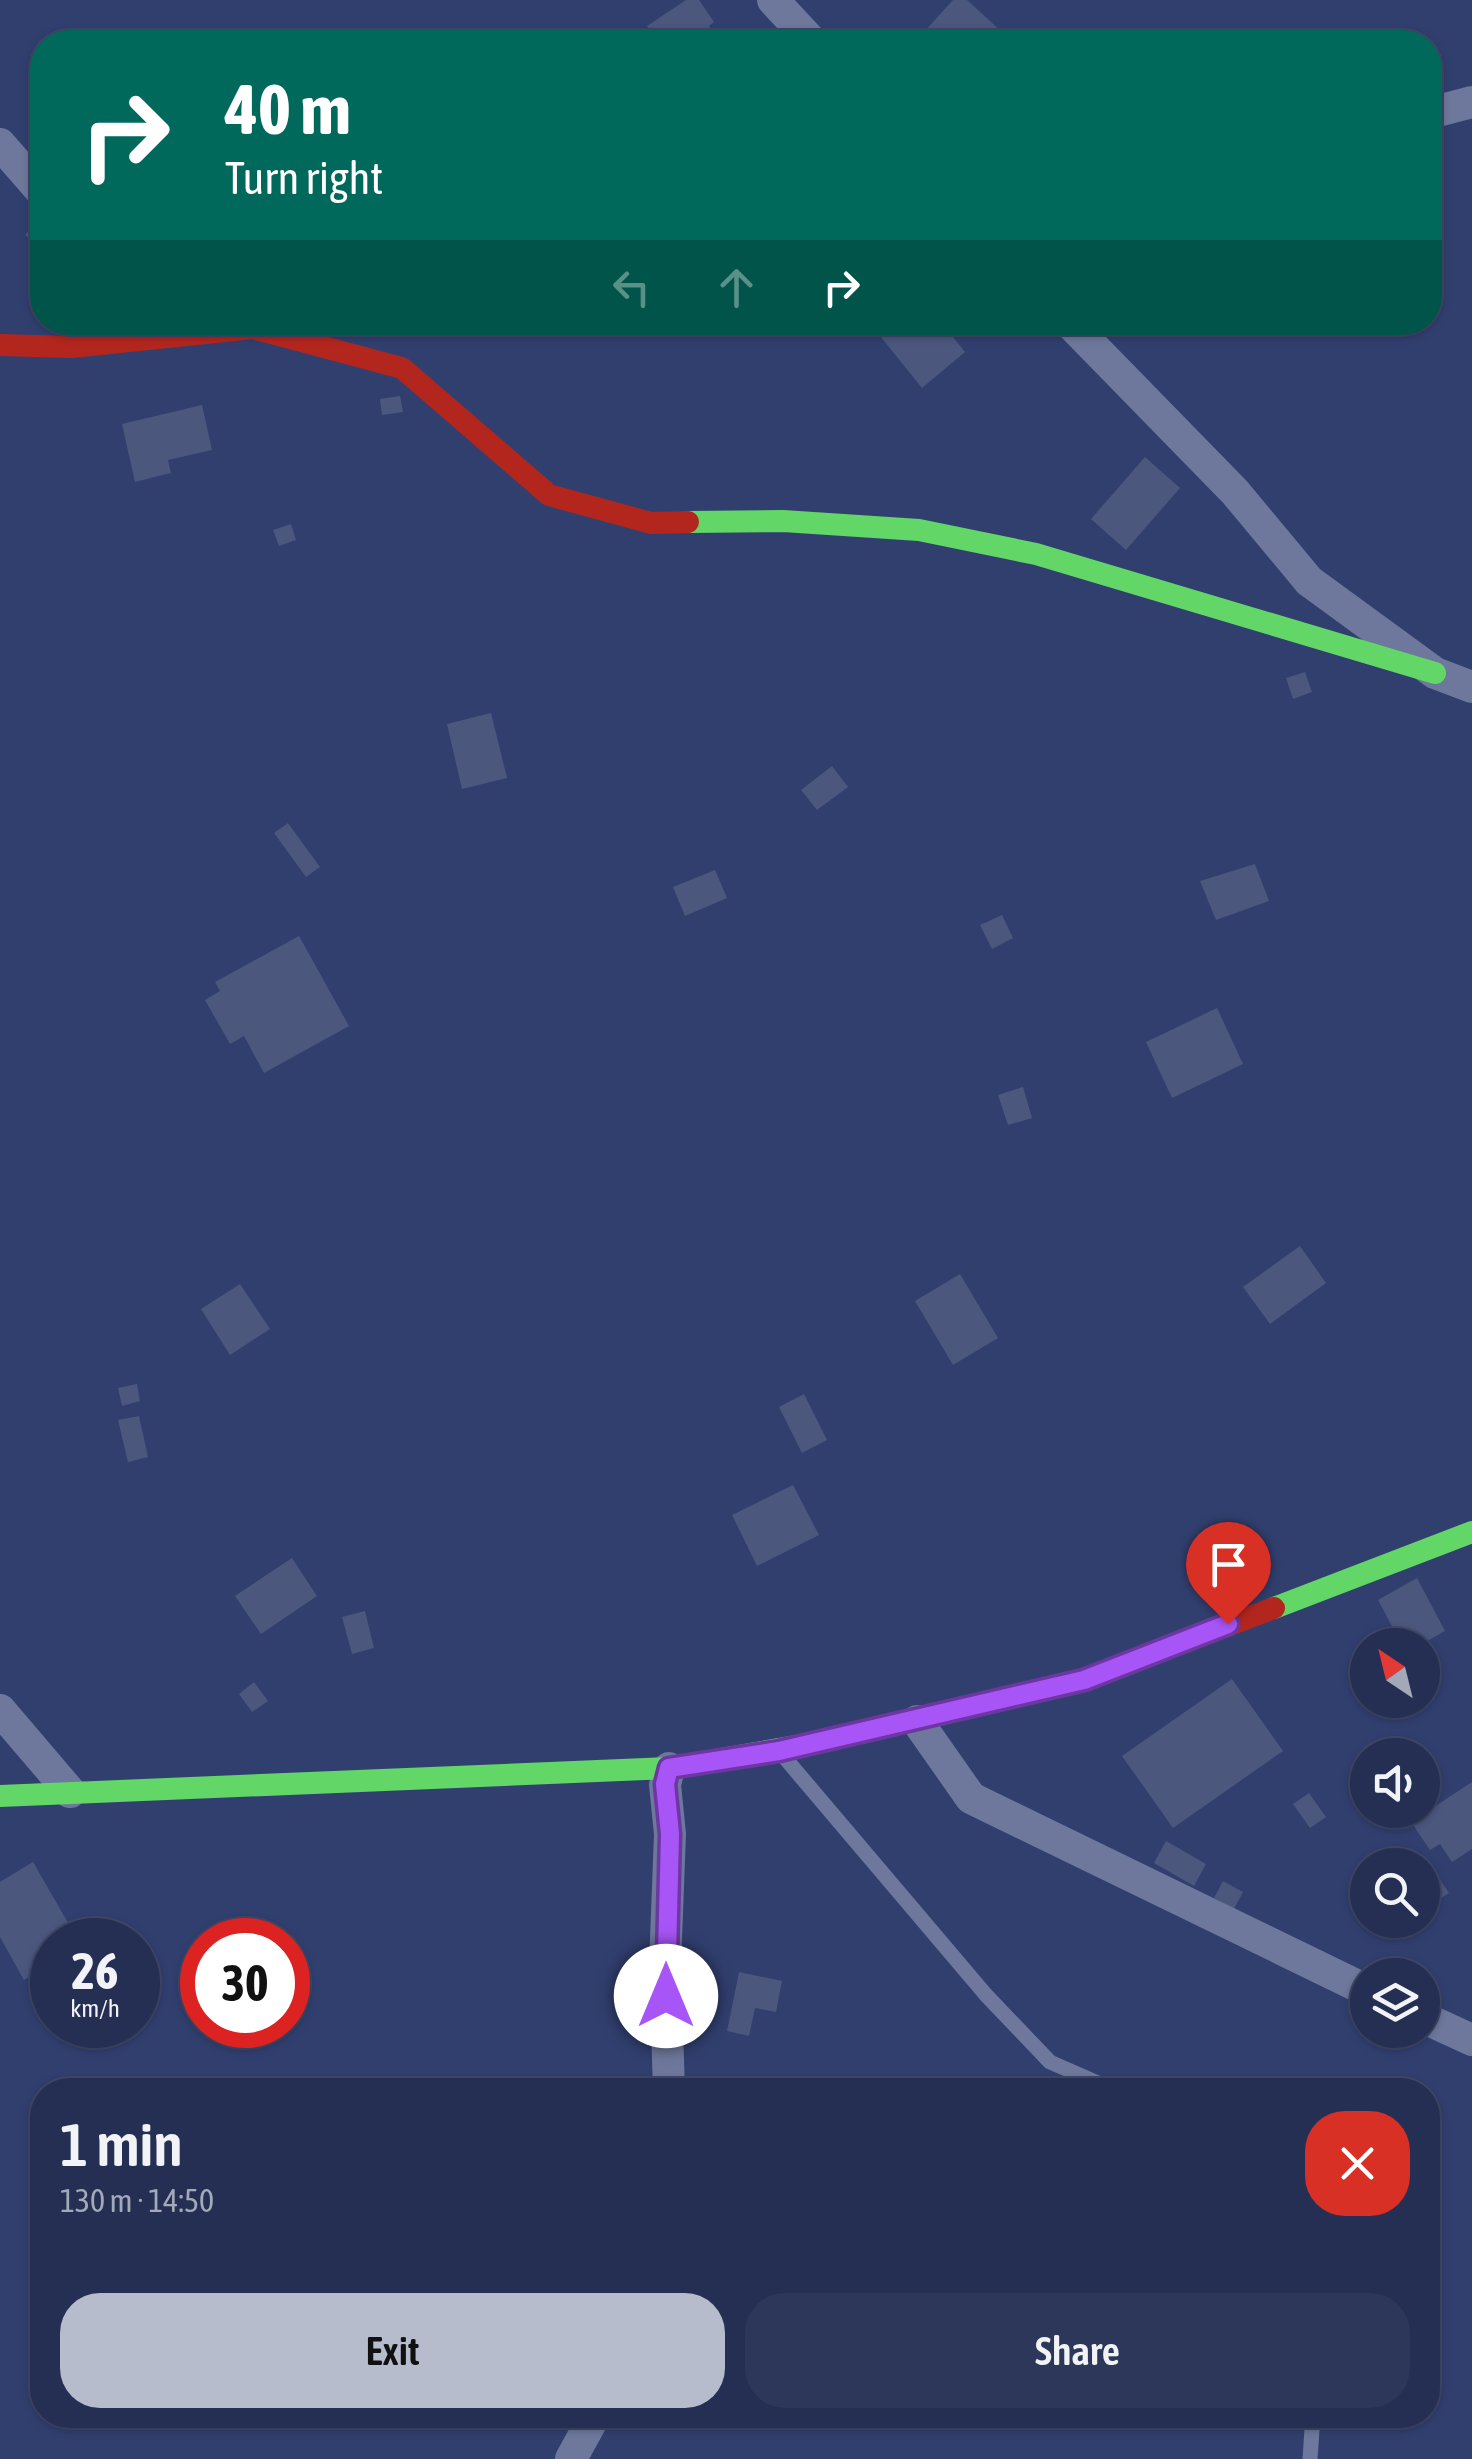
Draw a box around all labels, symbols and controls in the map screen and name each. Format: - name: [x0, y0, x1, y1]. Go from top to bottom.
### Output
- text: 40 m: [225, 69, 351, 149]
- icon: right: [60, 70, 190, 200]
- text: Turn right: [225, 152, 383, 204]
- icon: left: [604, 260, 659, 315]
- icon: ahead: [709, 260, 764, 315]
- icon: right: [814, 260, 869, 315]
- pin: [1186, 1522, 1271, 1625]
- icon: arrive: [1201, 1537, 1256, 1592]
- north arrow: [1350, 1628, 1440, 1718]
- map controls: [1350, 1628, 1440, 2048]
- button: sound: [1350, 1738, 1440, 1828]
- button: search: [1350, 1848, 1440, 1938]
- speed limit sign: 30: [180, 1918, 310, 2048]
- text: 26: [71, 1942, 118, 2000]
- position arrow: [614, 1944, 718, 2048]
- button: layers: [1350, 1958, 1440, 2048]
- text: km/h: [70, 1994, 120, 2022]
- text: 1 min: [60, 2110, 183, 2179]
- button: close: [1305, 2111, 1410, 2216]
- text: 130 m · 14:50: [60, 2182, 214, 2219]
- button: Exit: [60, 2293, 725, 2408]
- button: Share: [745, 2293, 1410, 2408]

